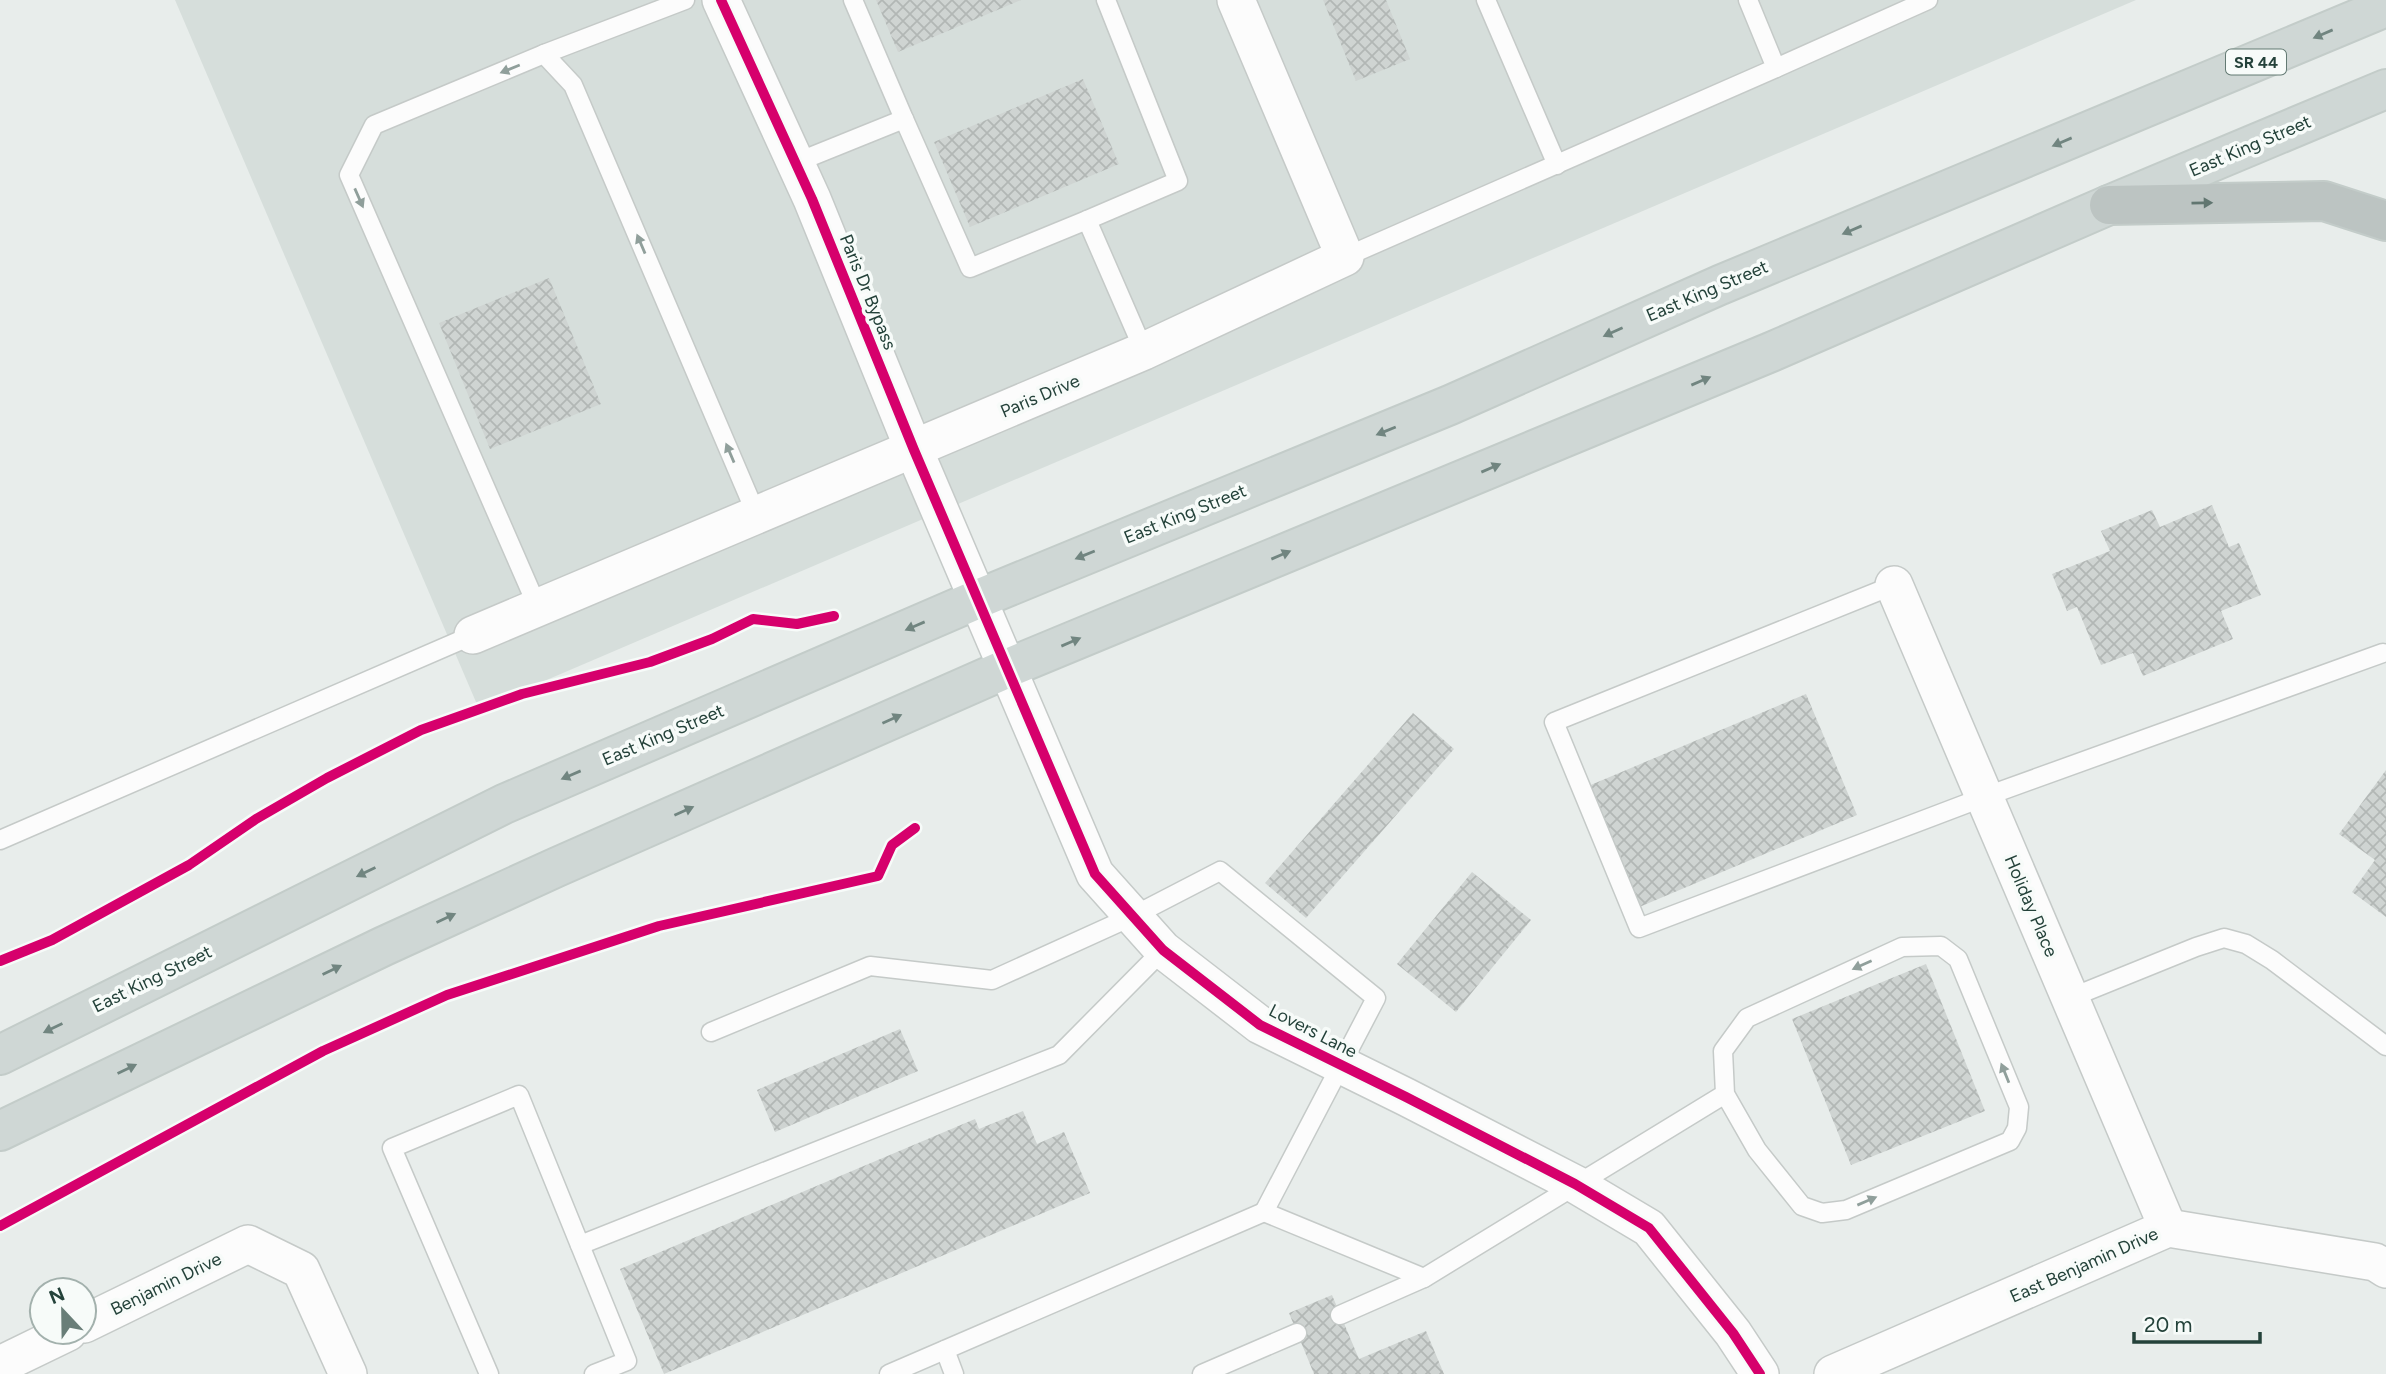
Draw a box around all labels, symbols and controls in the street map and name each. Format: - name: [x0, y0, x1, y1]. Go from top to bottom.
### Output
- one-way arrow: [2312, 28, 2333, 39]
- road number: SR 44: [2226, 50, 2286, 74]
- one-way arrow: [499, 63, 520, 74]
- street label: East King Street: [2186, 110, 2314, 182]
- one-way arrow: [2052, 137, 2073, 148]
- one-way arrow: [354, 187, 365, 208]
- one-way arrow: [2191, 197, 2213, 209]
- one-way arrow: [1842, 224, 1863, 235]
- street label: Paris Dr Bypass: [835, 231, 901, 353]
- one-way arrow: [635, 233, 646, 254]
- street label: East King Street: [1643, 255, 1771, 327]
- one-way arrow: [1603, 326, 1623, 338]
- street label: Paris Drive: [997, 369, 1083, 423]
- one-way arrow: [1691, 375, 1712, 386]
- one-way arrow: [1376, 426, 1397, 437]
- one-way arrow: [724, 443, 735, 464]
- one-way arrow: [1481, 462, 1502, 473]
- street label: East King Street: [1121, 479, 1250, 549]
- one-way arrow: [1075, 549, 1096, 560]
- one-way arrow: [1270, 549, 1291, 560]
- one-way arrow: [905, 620, 925, 632]
- one-way arrow: [1060, 636, 1081, 647]
- street label: East King Street: [599, 699, 727, 771]
- one-way arrow: [881, 713, 902, 724]
- one-way arrow: [561, 769, 582, 780]
- one-way arrow: [673, 805, 694, 816]
- street label: Holiday Place: [2000, 852, 2062, 960]
- one-way arrow: [356, 867, 376, 878]
- one-way arrow: [436, 912, 456, 923]
- street label: East King Street: [89, 941, 215, 1017]
- one-way arrow: [1852, 960, 1872, 971]
- one-way arrow: [322, 965, 343, 976]
- street label: Lovers Lane: [1265, 999, 1361, 1063]
- one-way arrow: [43, 1023, 63, 1034]
- one-way arrow: [1999, 1062, 2010, 1083]
- one-way arrow: [117, 1063, 137, 1074]
- one-way arrow: [1857, 1195, 1878, 1206]
- street label: East Benjamin Drive: [2006, 1222, 2162, 1308]
- street label: Benjamin Drive: [107, 1248, 225, 1320]
- north arrow: [28, 1276, 98, 1346]
- text: N: [46, 1282, 68, 1309]
- scale bar: [2134, 1300, 2260, 1344]
- text: 20 m: [2144, 1312, 2192, 1337]

